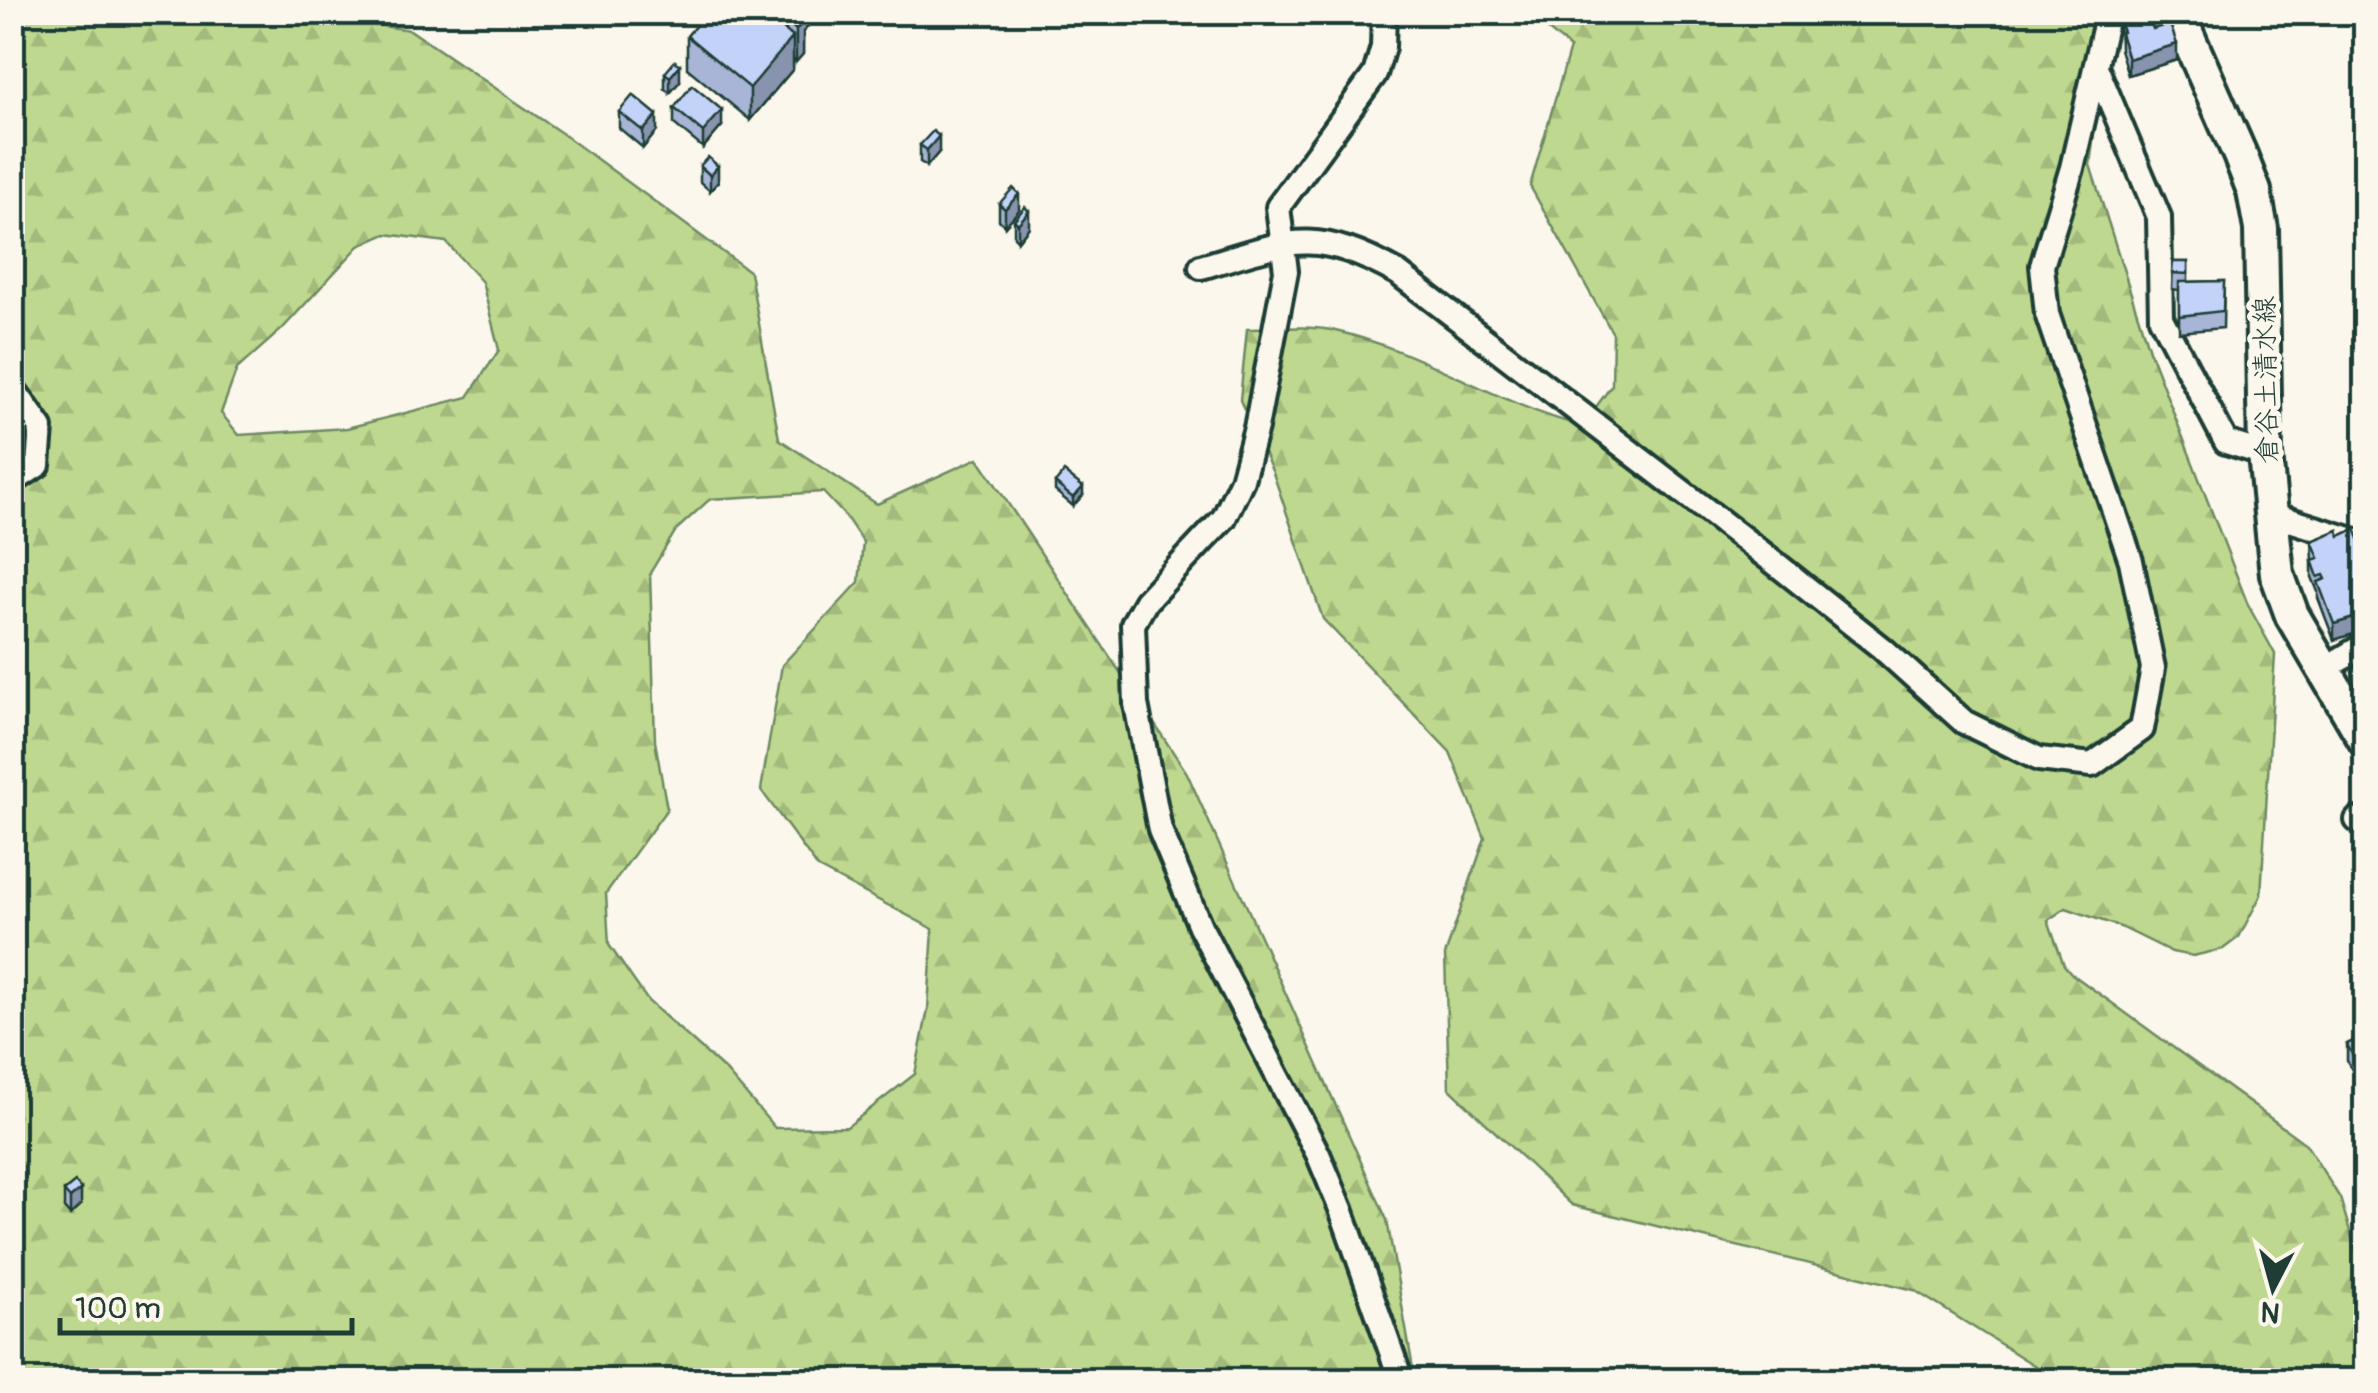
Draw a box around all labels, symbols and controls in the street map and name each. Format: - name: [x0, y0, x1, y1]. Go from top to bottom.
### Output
- street label: 倉谷土清水線: [2248, 296, 2285, 464]
- north arrow: [2223, 1238, 2323, 1338]
- scale bar: [60, 1273, 352, 1335]
- text: 100 m: [75, 1290, 161, 1327]
- text: N: [2259, 1293, 2282, 1330]

